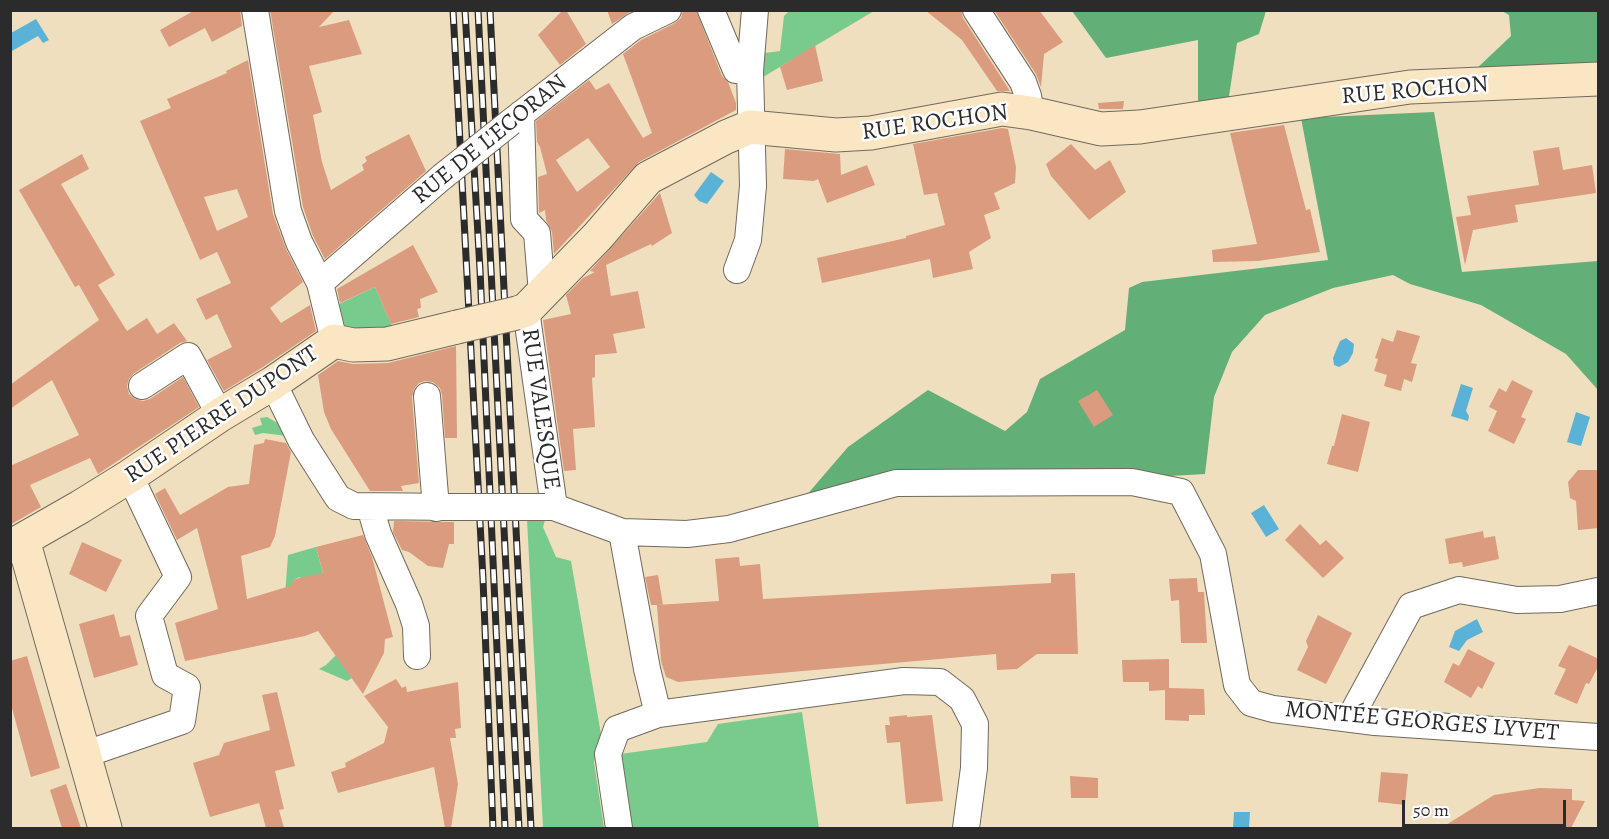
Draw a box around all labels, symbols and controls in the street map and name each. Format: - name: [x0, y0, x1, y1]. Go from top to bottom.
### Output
- street label: RUE DE L'ECORAN: [407, 69, 573, 211]
- street label: RUE ROCHON: [1340, 70, 1490, 112]
- street label: RUE ROCHON: [860, 98, 1010, 148]
- street label: RUE VALESQUE: [514, 326, 566, 492]
- street label: RUE PIERRE DUPONT: [120, 340, 324, 490]
- street label: MONTÉE GEORGES LYVET: [1284, 696, 1560, 748]
- scale bar: [1405, 788, 1568, 826]
- text: 50 m: [1413, 798, 1449, 822]

